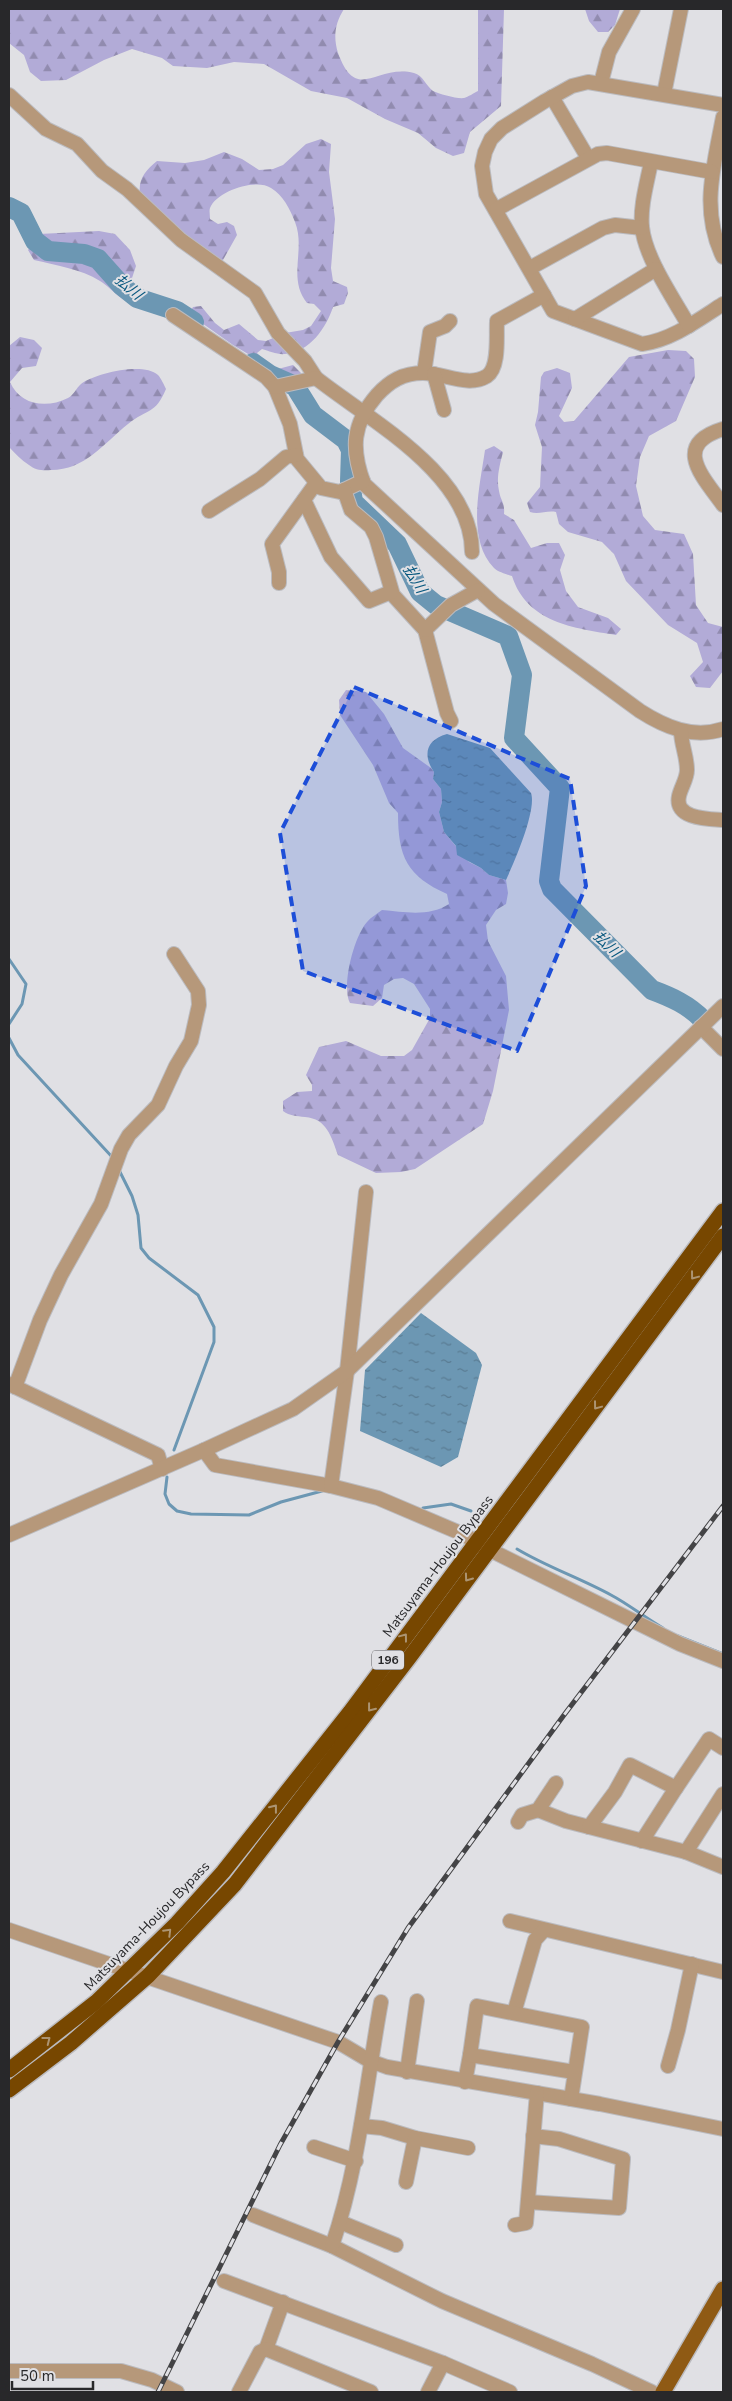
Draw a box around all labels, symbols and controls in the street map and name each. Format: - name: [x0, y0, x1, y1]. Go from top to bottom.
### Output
- water label: 払川: [111, 270, 148, 306]
- water label: 払川: [399, 561, 432, 599]
- water label: 払川: [589, 926, 626, 963]
- one-way arrow: [691, 1270, 700, 1279]
- one-way arrow: [594, 1400, 602, 1409]
- street label: Matsuyama-Houjou Bypass: [378, 1491, 498, 1641]
- one-way arrow: [465, 1572, 474, 1582]
- one-way arrow: [399, 1634, 407, 1643]
- road number: 196: [372, 1650, 404, 1670]
- one-way arrow: [368, 1702, 376, 1711]
- one-way arrow: [268, 1805, 276, 1814]
- street label: Matsuyama-Houjou Bypass: [80, 1857, 214, 1995]
- one-way arrow: [162, 1928, 171, 1937]
- one-way arrow: [41, 2037, 51, 2046]
- scale bar: [12, 2358, 94, 2390]
- text: 50 m: [20, 2366, 55, 2386]

